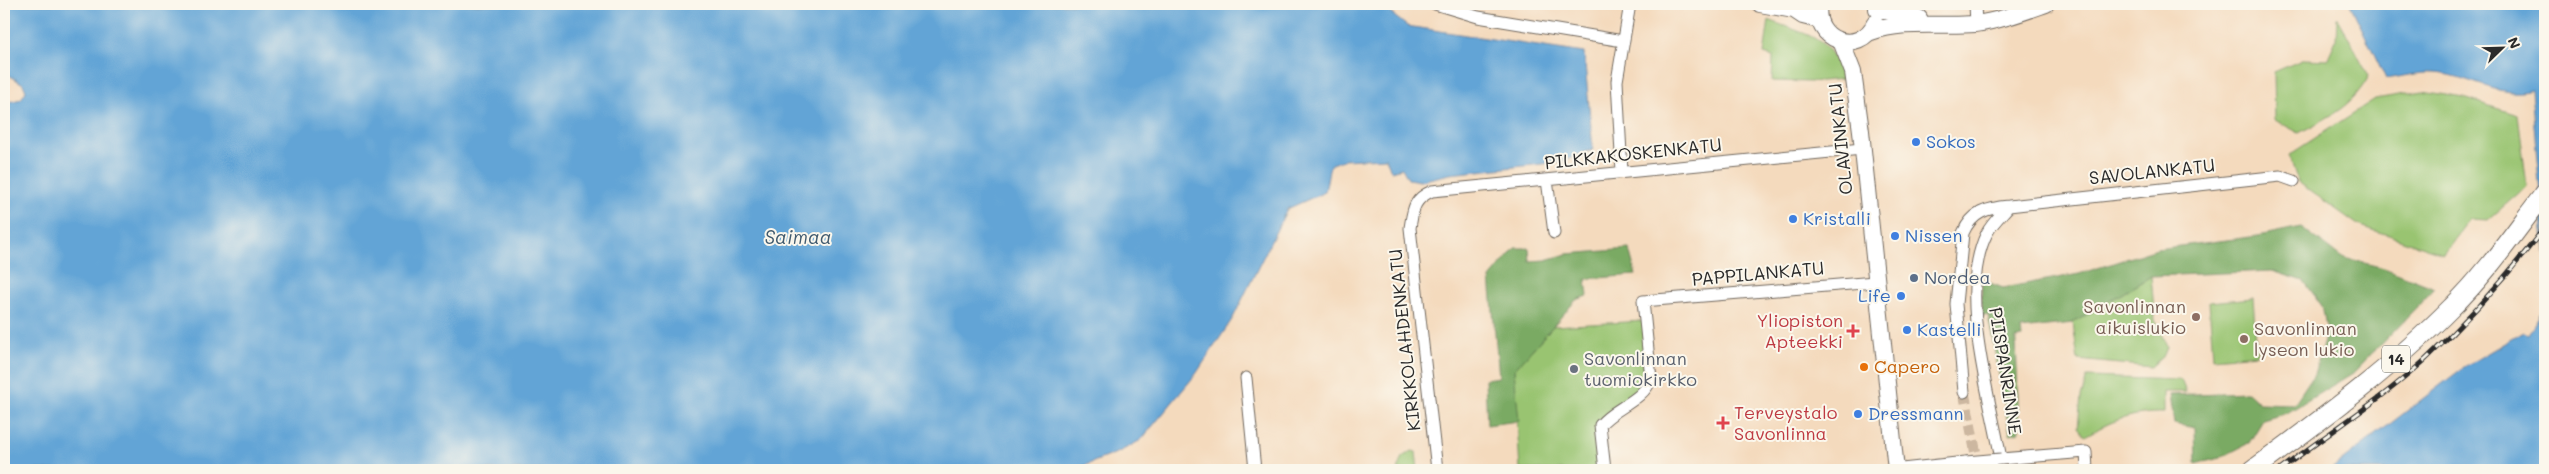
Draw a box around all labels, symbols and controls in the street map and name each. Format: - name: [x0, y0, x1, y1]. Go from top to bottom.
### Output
- north arrow: [2476, 22, 2526, 72]
- text: N: [2504, 34, 2525, 51]
- street label: OLAVINKATU: [1822, 82, 1858, 196]
- place label: Sokos: [1926, 129, 1976, 153]
- street label: PILKKAKOSKENKATU: [1543, 132, 1723, 174]
- marker: Sokos: [1910, 136, 1922, 148]
- street label: SAVOLANKATU: [2088, 152, 2216, 190]
- place label: Kristalli: [1803, 206, 1871, 230]
- marker: Kristalli: [1787, 213, 1799, 225]
- place label: Nissen: [1905, 223, 1962, 247]
- water label: Saimaa: [764, 224, 832, 249]
- marker: Nissen: [1889, 230, 1901, 242]
- street label: KIRKKOLAHDENKATU: [1383, 248, 1425, 432]
- street label: PAPPILANKATU: [1691, 255, 1825, 291]
- place label: Nordea: [1924, 265, 1991, 289]
- marker: Nordea: [1908, 272, 1920, 284]
- place label: Life: [1858, 283, 1891, 307]
- marker: Life: [1895, 290, 1907, 302]
- place label: Savonlinnan aikuislukio: [2083, 294, 2186, 339]
- street label: PIISPANRINNE: [1984, 305, 2028, 436]
- place label: Yliopiston Apteekki: [1757, 308, 1843, 353]
- marker: Savonlinnan aikuislukio: [2190, 311, 2202, 323]
- place label: Savonlinnan lyseon lukio: [2254, 316, 2357, 361]
- place label: Kastelli: [1917, 317, 1982, 341]
- marker: Kastelli: [1901, 324, 1913, 336]
- marker: Yliopiston Apteekki: [1847, 325, 1859, 337]
- marker: Savonlinnan lyseon lukio: [2238, 333, 2250, 345]
- place label: Savonlinnan tuomiokirkko: [1584, 346, 1697, 391]
- road number: 14: [2382, 346, 2410, 372]
- place label: Capero: [1874, 354, 1940, 378]
- marker: Capero: [1858, 361, 1870, 373]
- marker: Savonlinnan tuomiokirkko: [1568, 363, 1580, 375]
- place label: Terveystalo Savonlinna: [1734, 400, 1838, 445]
- place label: Dressmann: [1868, 401, 1964, 425]
- marker: Dressmann: [1852, 408, 1864, 420]
- marker: Terveystalo Savonlinna: [1716, 416, 1730, 430]

